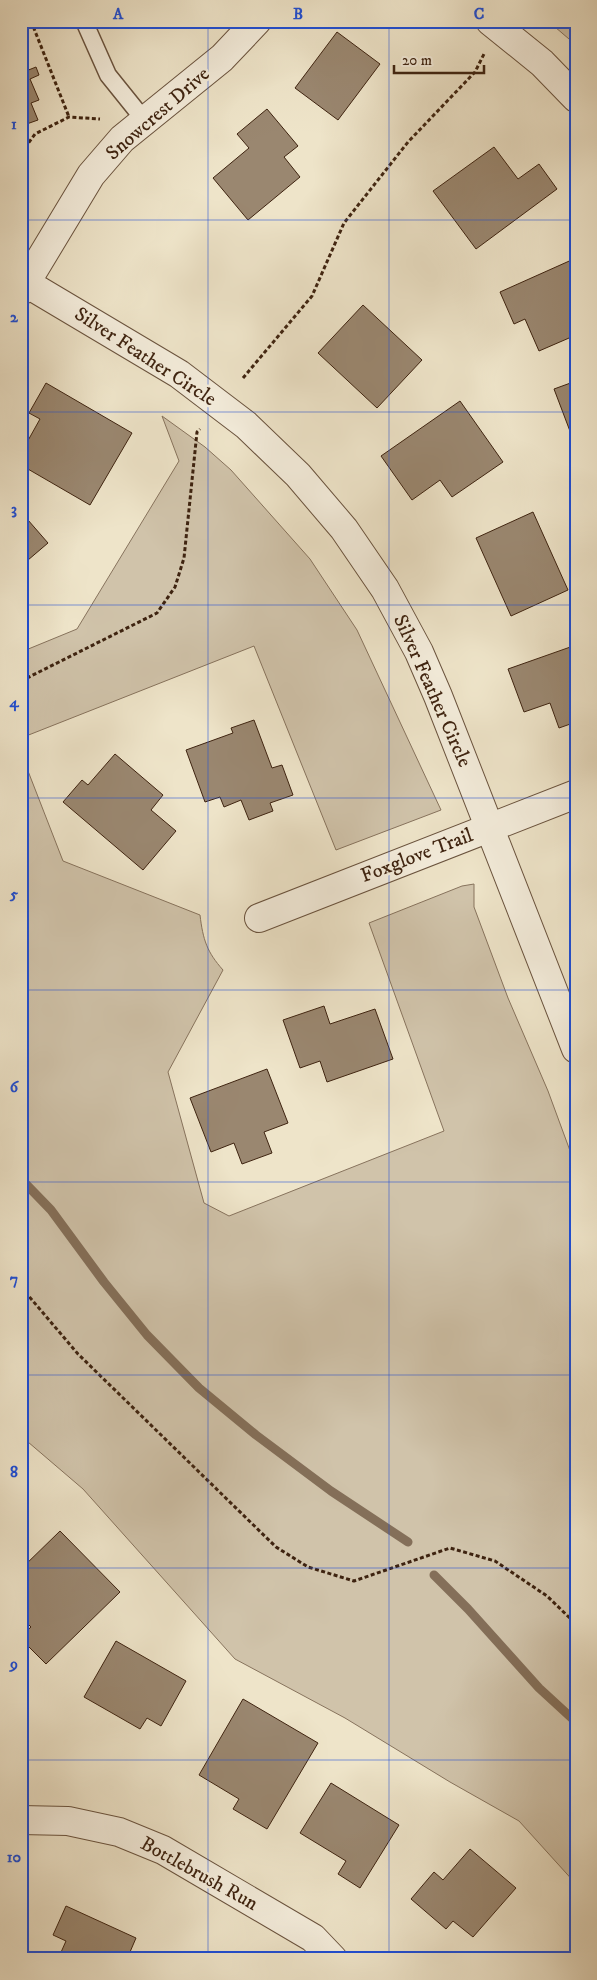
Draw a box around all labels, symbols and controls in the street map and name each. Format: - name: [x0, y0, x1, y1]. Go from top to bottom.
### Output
- text: A: [112, 4, 124, 24]
- text: B: [293, 4, 303, 24]
- text: C: [474, 4, 484, 24]
- scale bar: [394, 42, 484, 74]
- text: 20 m: [402, 51, 432, 70]
- street label: Snowcrest Drive: [101, 62, 215, 166]
- text: 1: [11, 114, 17, 134]
- street label: Silver Feather Circle: [69, 302, 221, 412]
- text: 2: [10, 307, 19, 327]
- text: 3: [11, 499, 17, 519]
- street label: Silver Feather Circle: [387, 611, 477, 771]
- text: 4: [8, 692, 19, 712]
- street label: Foxglove Trail: [357, 823, 477, 889]
- text: 5: [9, 884, 18, 904]
- text: 6: [10, 1077, 20, 1097]
- text: 7: [10, 1269, 18, 1289]
- text: 8: [10, 1462, 18, 1482]
- text: 9: [9, 1654, 18, 1674]
- street label: Bottlebrush Run: [136, 1831, 263, 1917]
- text: 10: [7, 1847, 22, 1867]

